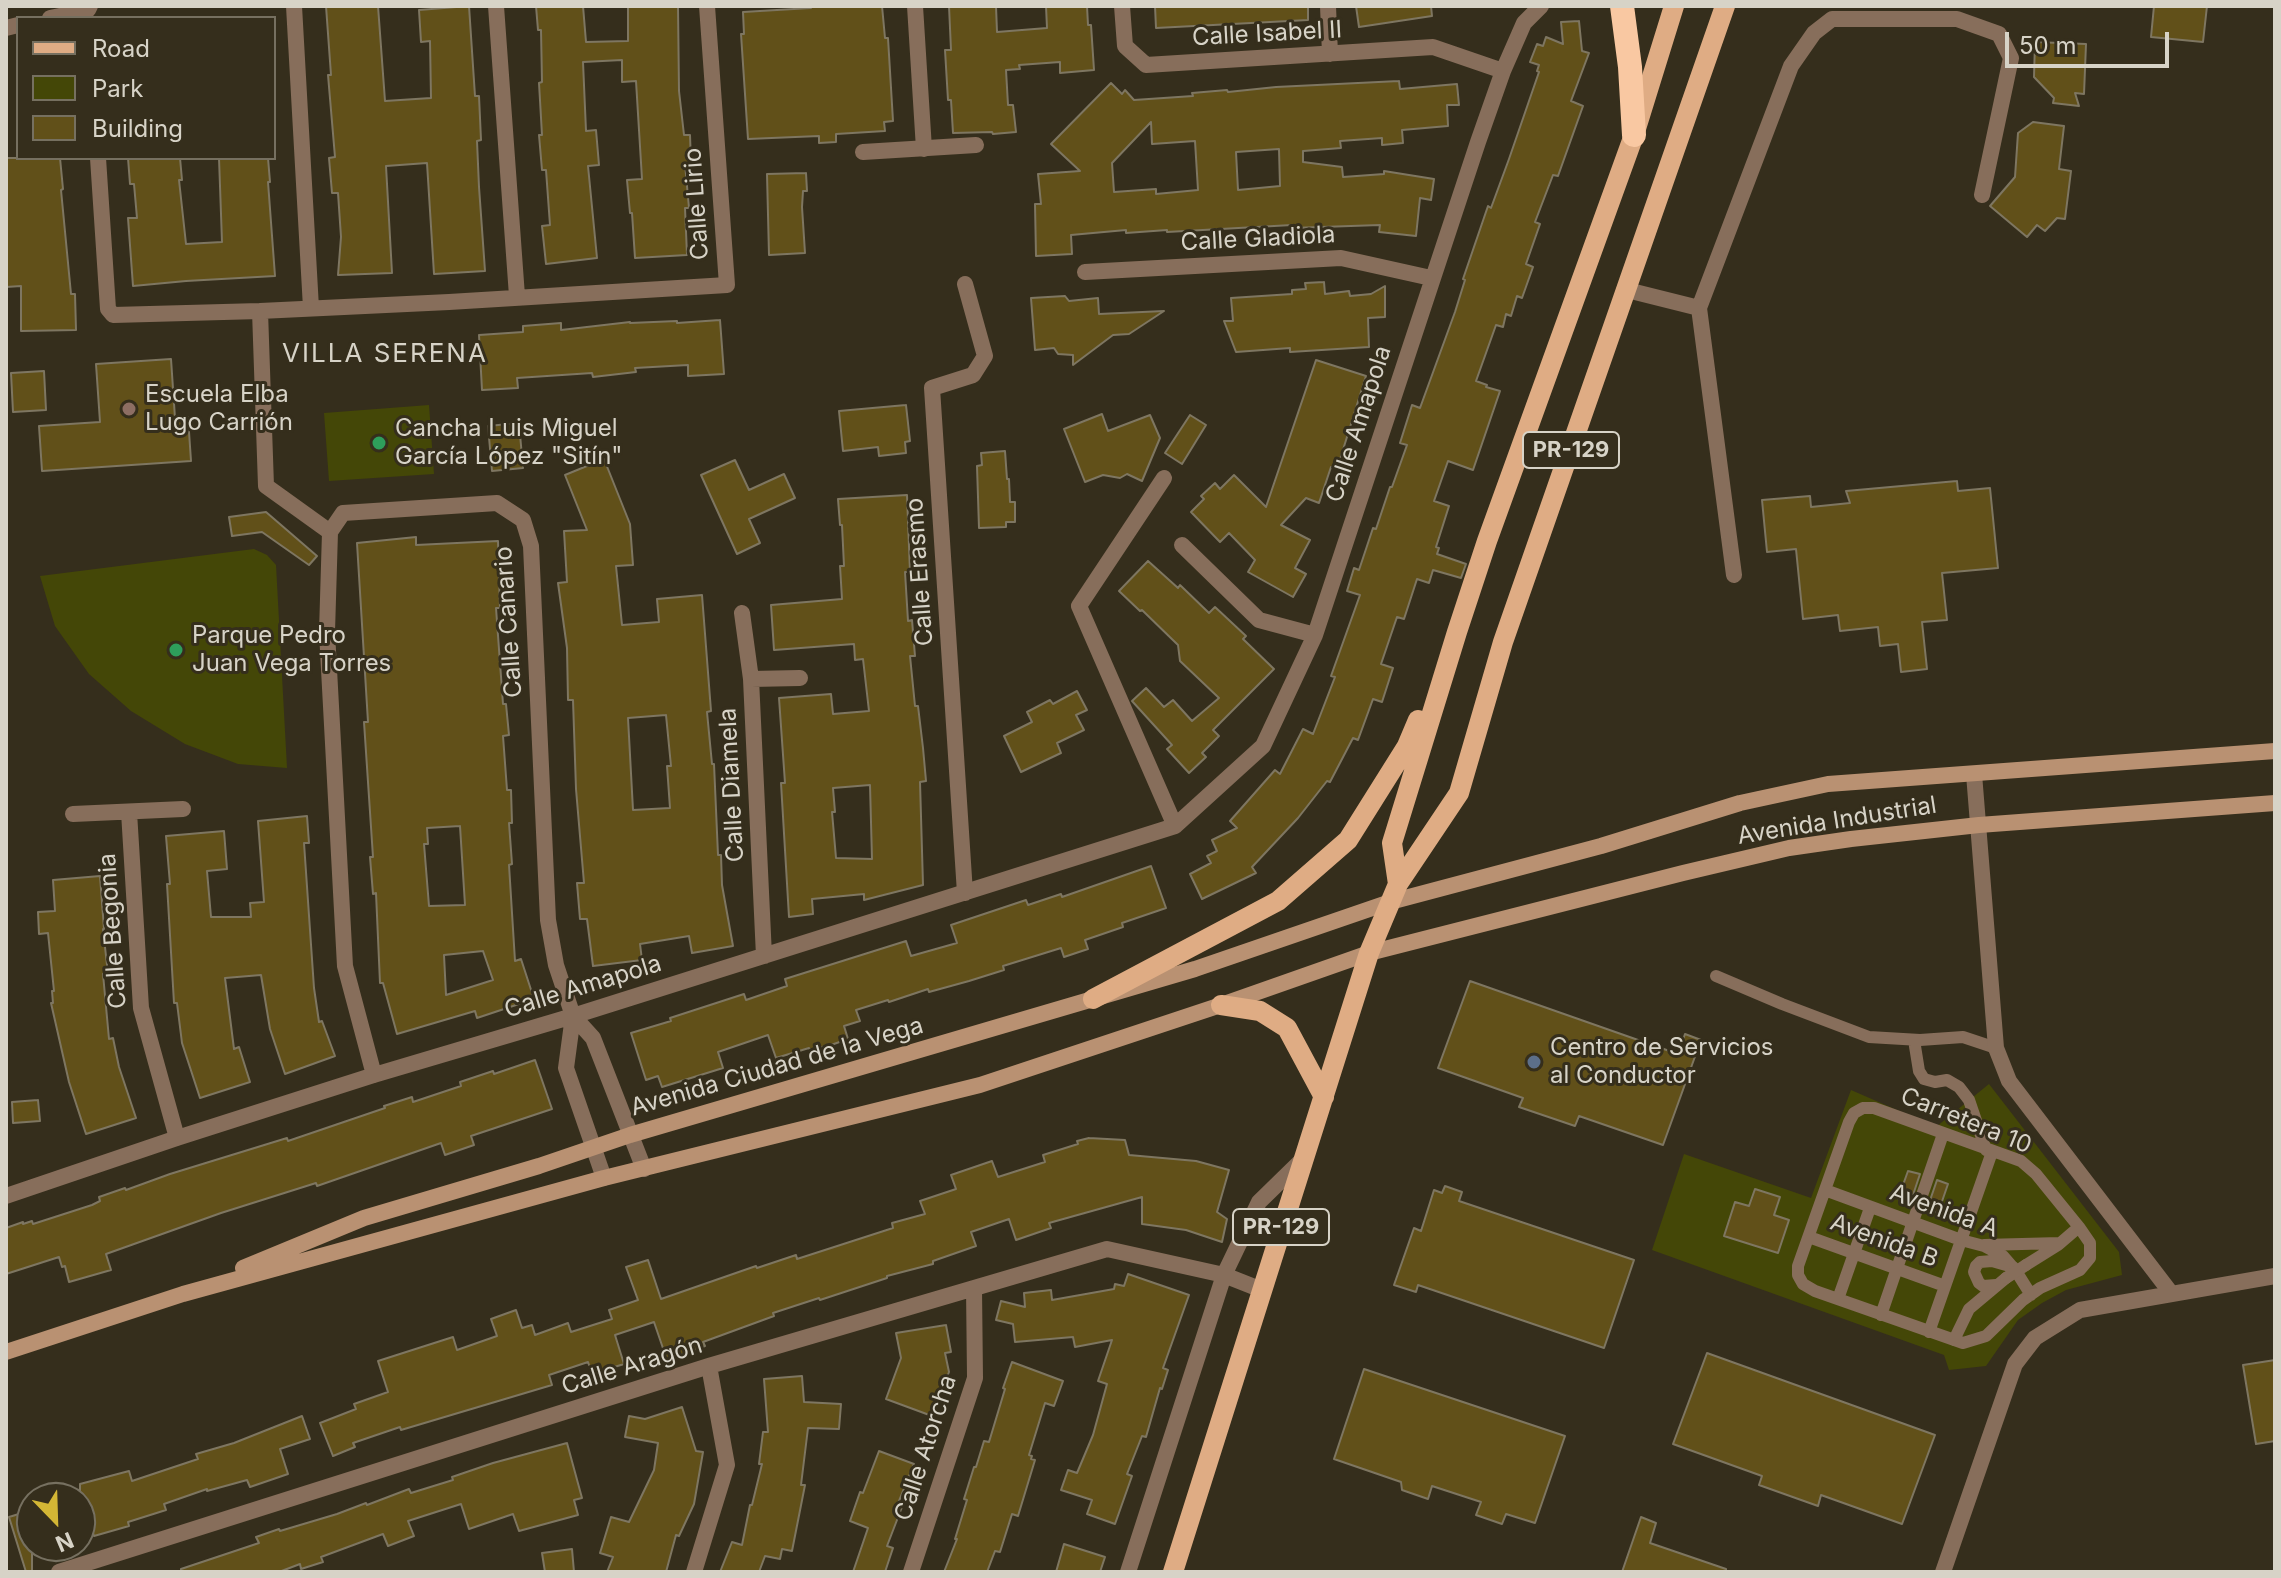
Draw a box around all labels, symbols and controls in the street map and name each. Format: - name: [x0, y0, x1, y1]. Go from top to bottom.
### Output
- legend: [16, 16, 276, 160]
- street label: Calle Isabel II: [1191, 16, 1343, 52]
- scale bar: [2009, 16, 2173, 66]
- text: 50 m: [2019, 31, 2077, 60]
- text: Road: [92, 34, 150, 63]
- text: Park: [92, 74, 143, 103]
- text: Building: [92, 114, 183, 143]
- street label: Calle Lirio: [679, 147, 715, 261]
- street label: Calle Gladiola: [1180, 221, 1336, 257]
- district label: VILLA SERENA: [282, 338, 488, 370]
- street label: Calle Amapola: [1320, 342, 1398, 506]
- place label: Escuela Elba Lugo Carrión: [145, 381, 293, 437]
- marker: Escuela Elba Lugo Carrión: [120, 400, 138, 418]
- place label: Cancha Luis Miguel García López "Sitín": [395, 415, 622, 471]
- road number: PR-129: [1523, 432, 1619, 468]
- marker: Cancha Luis Miguel García López "Sitín": [370, 434, 388, 452]
- street label: Calle Erasmo: [900, 497, 940, 647]
- street label: Calle Canario: [489, 545, 529, 699]
- place label: Parque Pedro Juan Vega Torres: [192, 622, 391, 678]
- marker: Parque Pedro Juan Vega Torres: [167, 641, 185, 659]
- street label: Calle Diamela: [714, 707, 750, 863]
- street label: Avenida Industrial: [1735, 791, 1939, 851]
- street label: Calle Begonia: [93, 852, 133, 1010]
- street label: Calle Amapola: [501, 949, 665, 1025]
- street label: Avenida Ciudad de la Vega: [627, 1011, 927, 1123]
- place label: Centro de Servicios al Conductor: [1550, 1034, 1773, 1090]
- marker: Centro de Servicios al Conductor: [1525, 1053, 1543, 1071]
- street label: Carretera 10: [1896, 1082, 2036, 1160]
- street label: Avenida A: [1886, 1178, 2002, 1244]
- street label: Avenida B: [1826, 1208, 1942, 1274]
- road number: PR-129: [1233, 1209, 1329, 1245]
- street label: Calle Aragón: [558, 1331, 706, 1401]
- street label: Calle Atorcha: [889, 1372, 963, 1524]
- north arrow: [16, 1482, 96, 1562]
- text: N: [52, 1527, 77, 1557]

